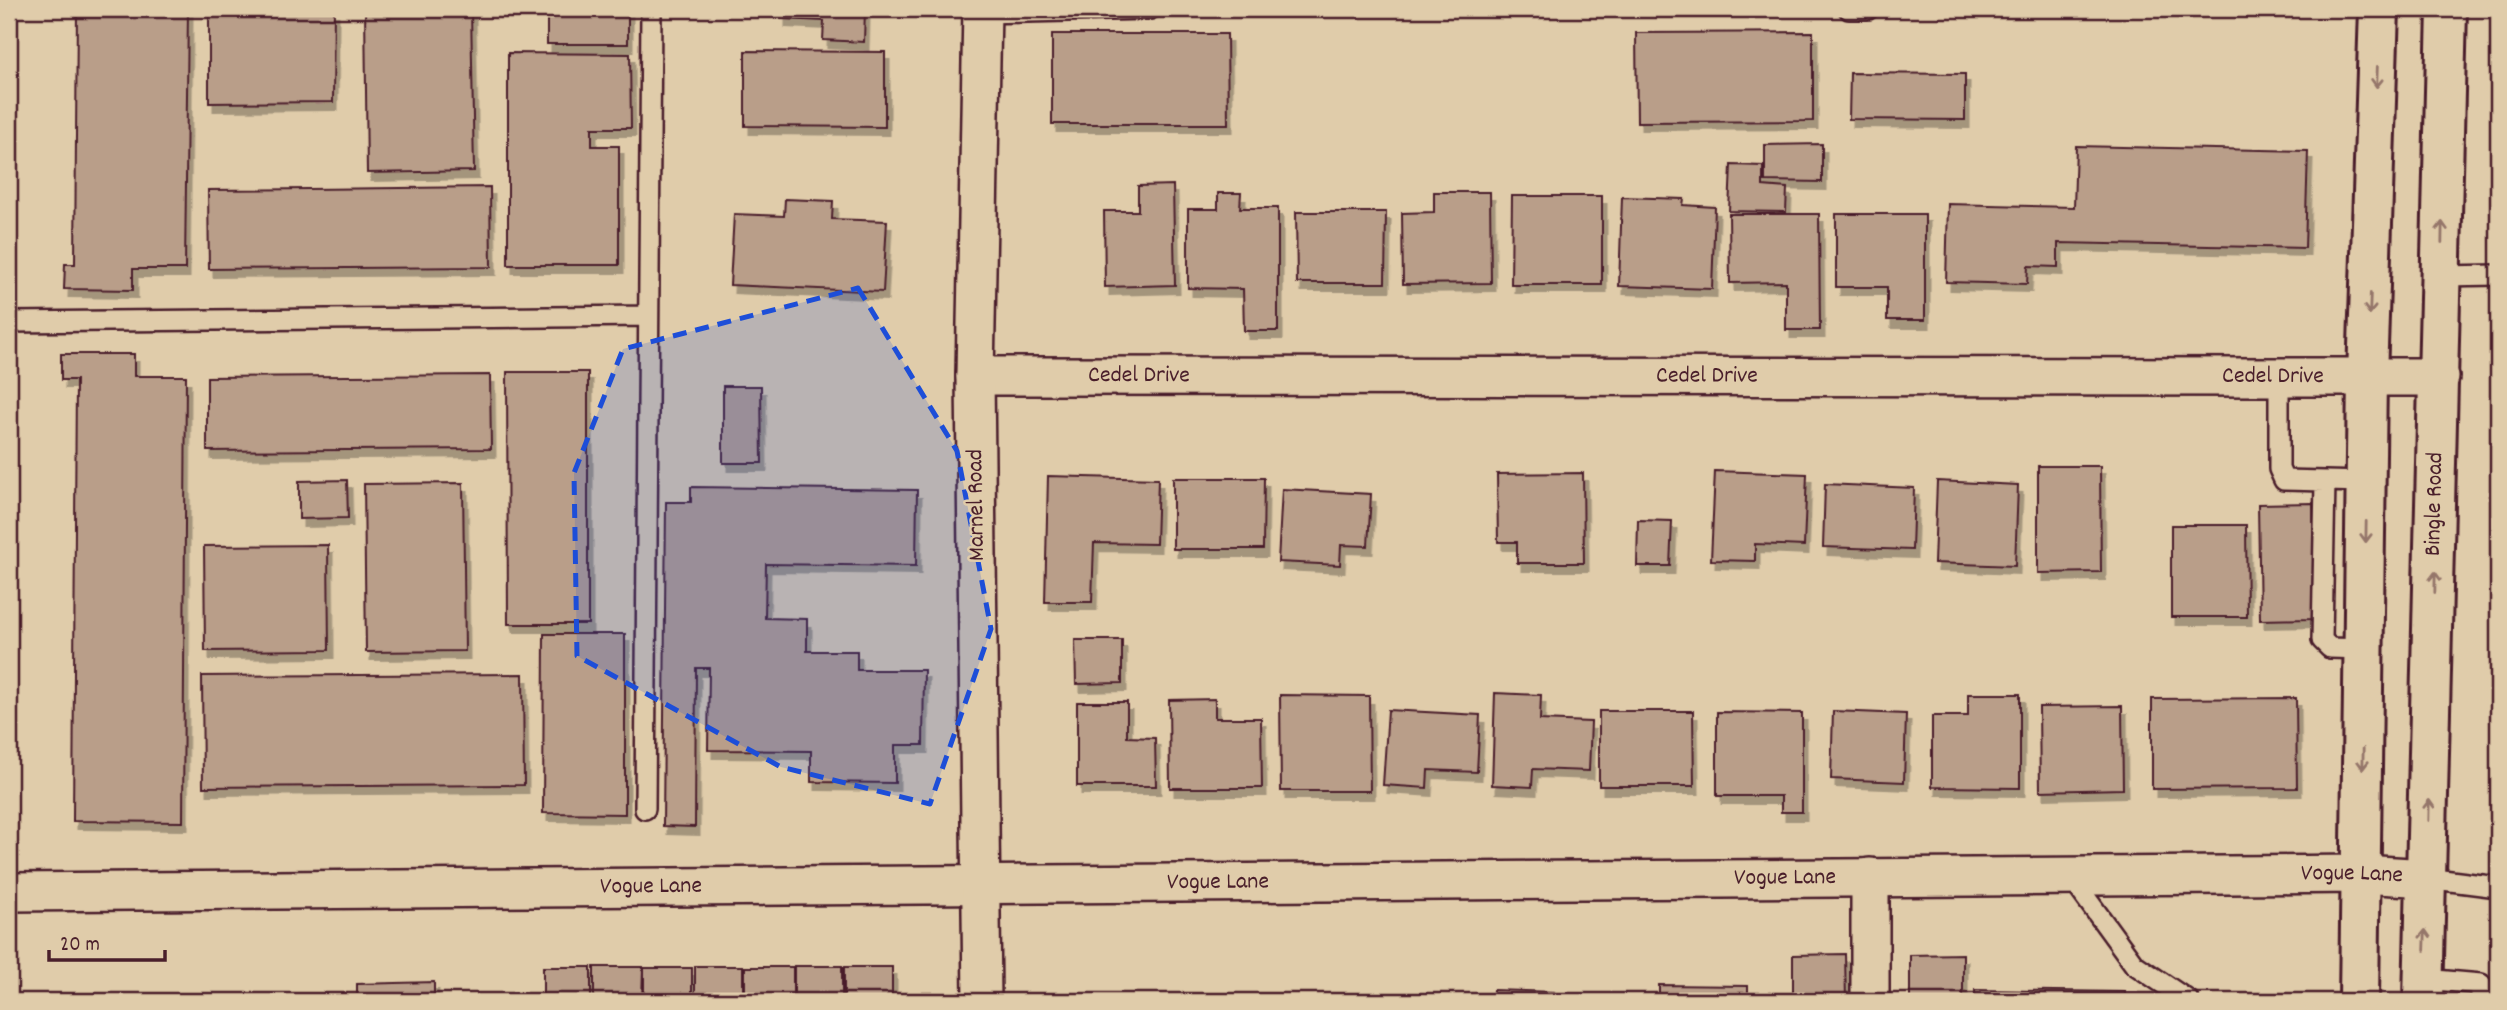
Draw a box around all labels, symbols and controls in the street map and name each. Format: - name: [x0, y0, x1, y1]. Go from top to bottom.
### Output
- one-way arrow: [2370, 65, 2384, 88]
- one-way arrow: [2435, 221, 2449, 244]
- one-way arrow: [2363, 293, 2376, 316]
- street label: Cedel Drive: [1088, 359, 1190, 393]
- street label: Cedel Drive: [1656, 359, 1758, 394]
- street label: Cedel Drive: [2222, 360, 2324, 394]
- street label: Marnel Road: [959, 449, 995, 561]
- street label: Bingle Road: [2417, 452, 2453, 557]
- one-way arrow: [2359, 520, 2372, 543]
- one-way arrow: [2428, 571, 2441, 594]
- one-way arrow: [2356, 748, 2370, 771]
- one-way arrow: [2422, 799, 2436, 822]
- street label: Vogue Lane: [2301, 857, 2404, 893]
- street label: Vogue Lane: [1734, 861, 1836, 896]
- street label: Vogue Lane: [1167, 865, 1269, 900]
- street label: Vogue Lane: [600, 870, 702, 904]
- scale bar: [49, 919, 164, 963]
- one-way arrow: [2419, 928, 2432, 951]
- text: 20 m: [60, 931, 100, 961]

